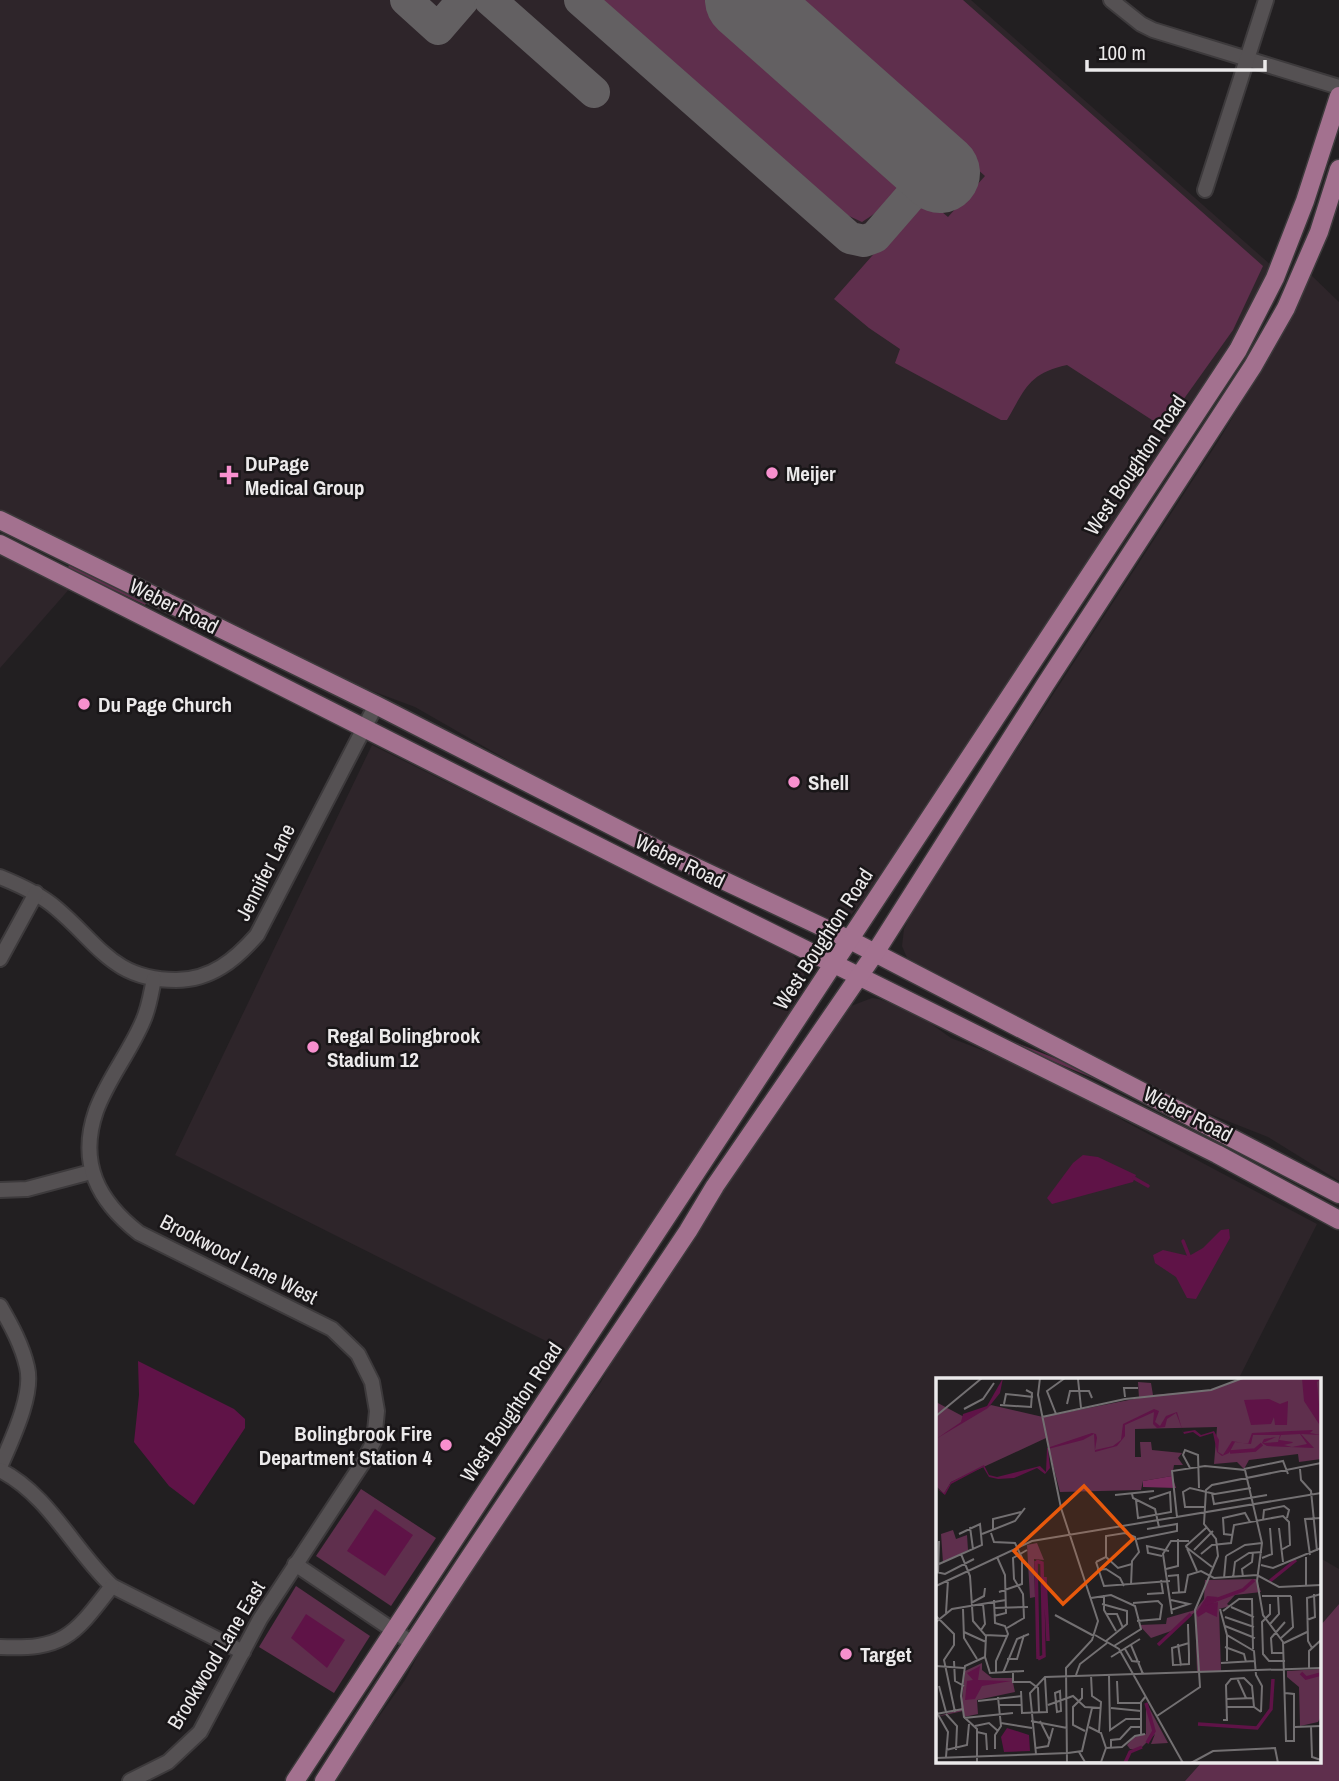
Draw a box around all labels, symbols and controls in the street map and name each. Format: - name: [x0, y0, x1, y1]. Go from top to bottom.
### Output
- scale bar: [1087, 28, 1266, 72]
- text: 100 m: [1098, 38, 1146, 67]
- street label: West Boughton Road: [1077, 389, 1193, 541]
- place label: DuPage Medical Group: [245, 449, 365, 502]
- place label: Meijer: [786, 459, 836, 488]
- marker: DuPage Medical Group: [219, 465, 239, 485]
- marker: Meijer: [764, 465, 780, 481]
- street label: Weber Road: [124, 571, 224, 641]
- place label: Du Page Church: [98, 690, 232, 719]
- marker: Du Page Church: [76, 696, 92, 712]
- place label: Shell: [808, 768, 849, 797]
- marker: Shell: [786, 774, 802, 790]
- street label: Jennifer Lane: [228, 818, 302, 926]
- street label: Weber Road: [630, 827, 730, 895]
- street label: West Boughton Road: [766, 863, 880, 1015]
- place label: Regal Bolingbrook Stadium 12: [327, 1021, 481, 1074]
- marker: Regal Bolingbrook Stadium 12: [305, 1039, 321, 1055]
- street label: Weber Road: [1138, 1079, 1238, 1149]
- street label: Brookwood Lane West: [155, 1207, 323, 1311]
- street label: West Boughton Road: [453, 1336, 569, 1488]
- inset map: [936, 1378, 1322, 1764]
- place label: Bolingbrook Fire Department Station 4: [259, 1419, 432, 1472]
- marker: Bolingbrook Fire Department Station 4: [438, 1437, 454, 1453]
- street label: Brookwood Lane East: [160, 1575, 272, 1735]
- place label: Target: [860, 1640, 912, 1669]
- marker: Target: [838, 1646, 854, 1662]

